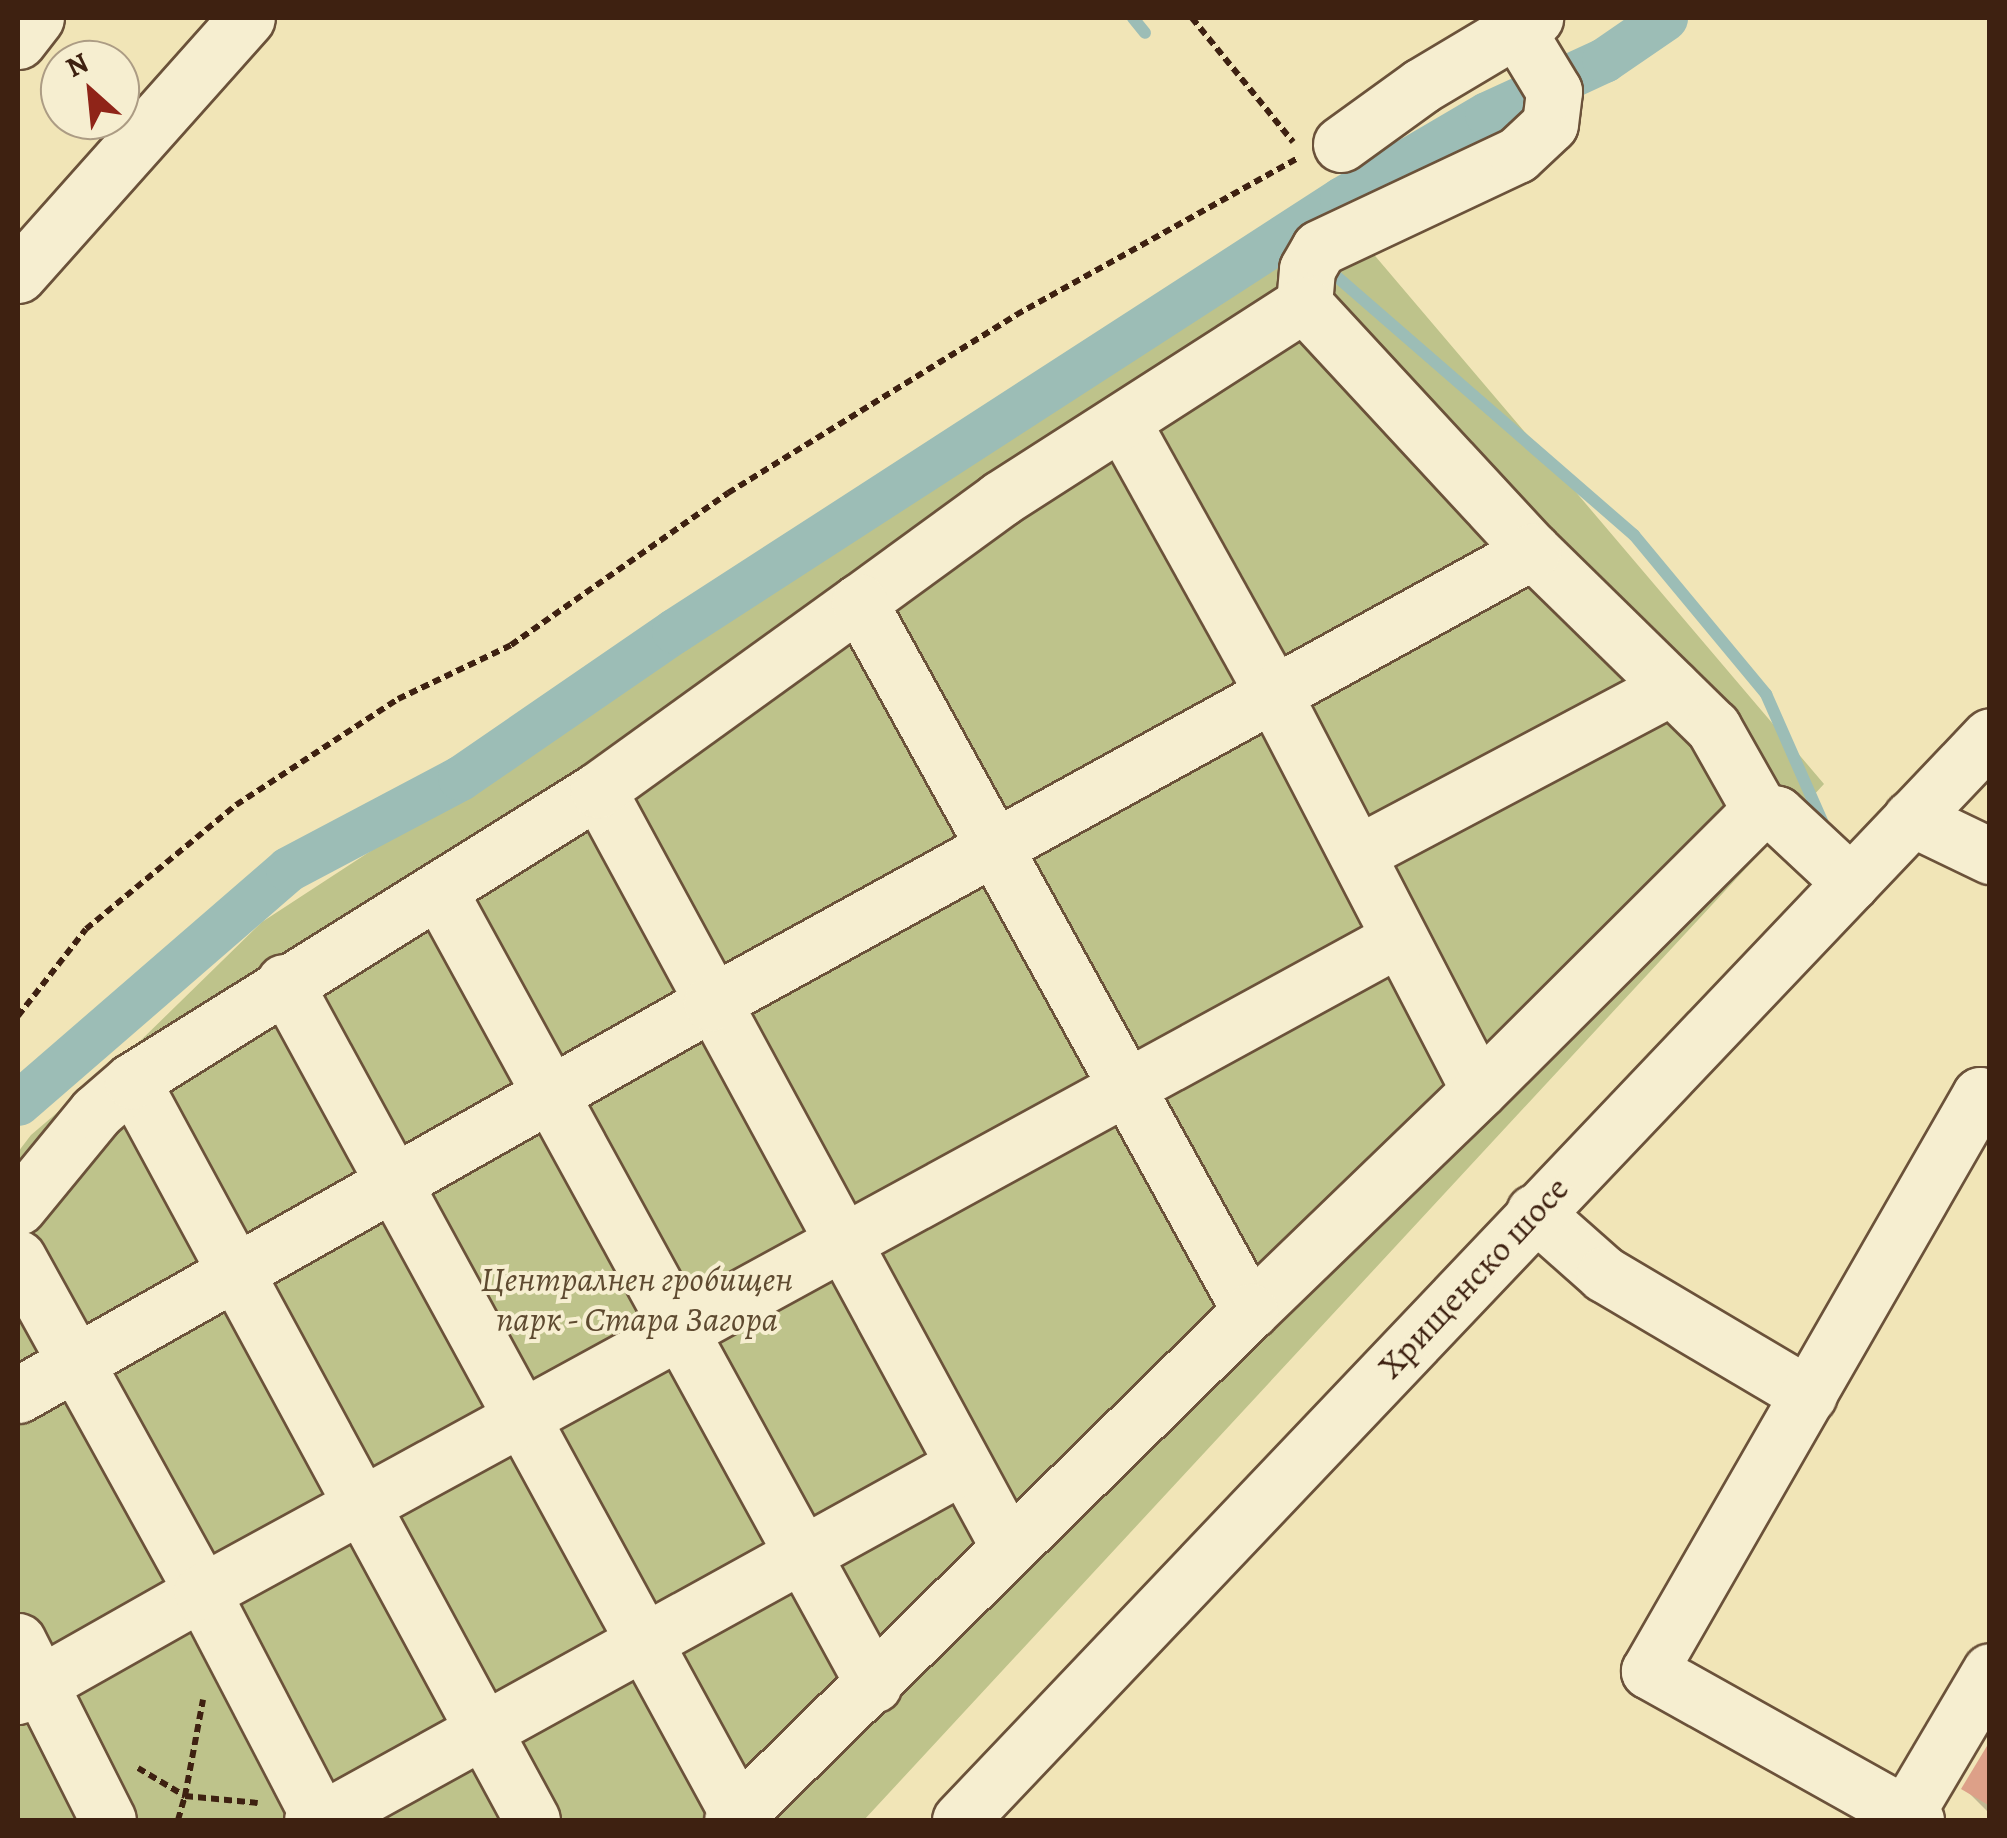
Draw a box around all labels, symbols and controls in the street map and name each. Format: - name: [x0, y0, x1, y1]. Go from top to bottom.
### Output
- north arrow: [40, 40, 140, 140]
- text: N: [60, 43, 95, 87]
- street label: Хрищенско шосе: [1369, 1167, 1577, 1387]
- park label: Централнен гробищен парк - Стара Загора: [481, 1258, 793, 1340]

